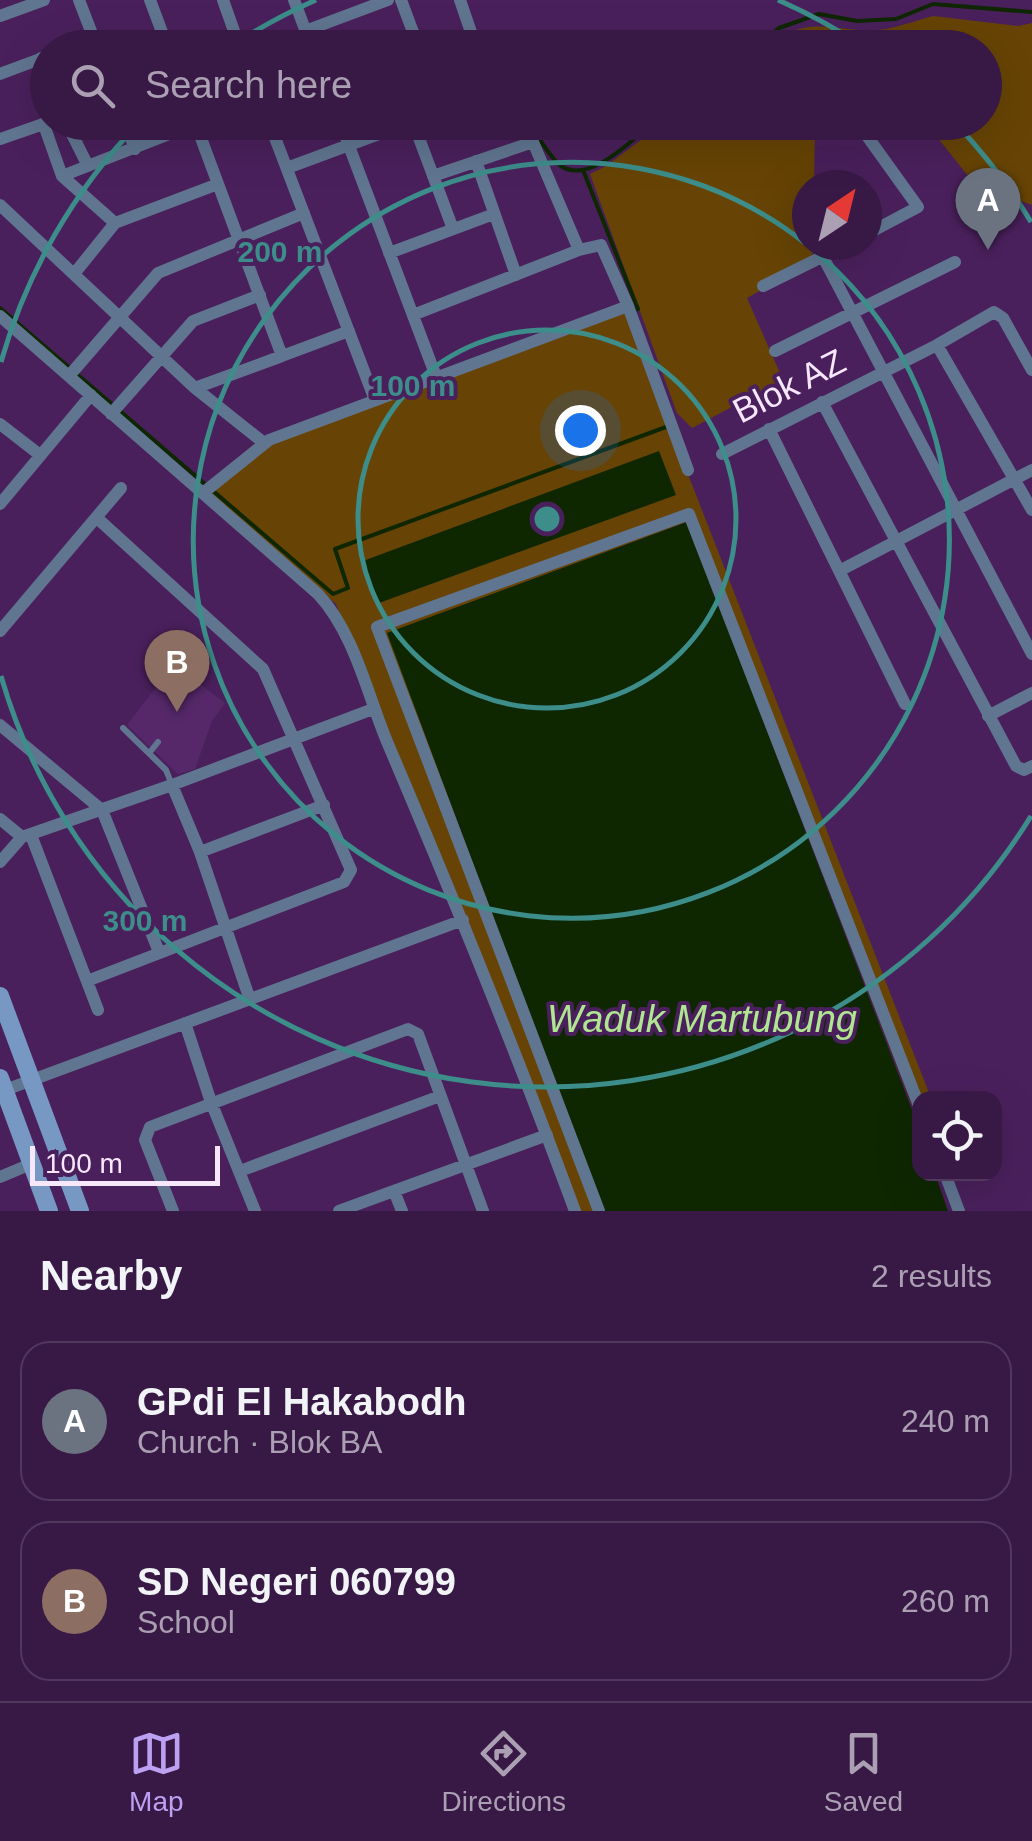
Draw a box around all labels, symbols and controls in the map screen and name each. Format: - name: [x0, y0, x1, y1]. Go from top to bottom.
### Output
- search box: [30, 30, 1002, 140]
- icon: search: [65, 58, 120, 113]
- text: Search here: [145, 64, 352, 106]
- pin: A: [956, 168, 1020, 250]
- north arrow: [792, 170, 882, 260]
- text: 200 m: [237, 235, 323, 268]
- street label: Blok AZ: [726, 341, 851, 430]
- text: 100 m: [370, 369, 456, 402]
- your location: [555, 405, 606, 456]
- centre of rings: [529, 501, 565, 537]
- pin: B: [144, 630, 210, 712]
- text: 300 m: [102, 904, 188, 937]
- water label: Waduk Martubung: [547, 998, 857, 1040]
- map controls: [912, 1091, 1002, 1181]
- button: locate: [912, 1091, 1002, 1181]
- scale bar: [30, 1141, 220, 1186]
- text: 100 m: [45, 1148, 123, 1179]
- text: Nearby: [40, 1252, 182, 1299]
- text: 2 results: [871, 1258, 992, 1294]
- text: GPdi El Hakabodh: [137, 1381, 466, 1423]
- text: A: [63, 1403, 86, 1439]
- text: 240 m: [901, 1403, 990, 1439]
- text: Church · Blok BA: [137, 1424, 382, 1460]
- text: SD Negeri 060799: [137, 1561, 456, 1603]
- text: B: [63, 1583, 86, 1619]
- text: 260 m: [901, 1583, 990, 1619]
- text: School: [137, 1604, 235, 1640]
- tab: Map: [129, 1726, 184, 1818]
- tab: Directions: [442, 1726, 566, 1818]
- tab: Saved: [824, 1726, 903, 1818]

